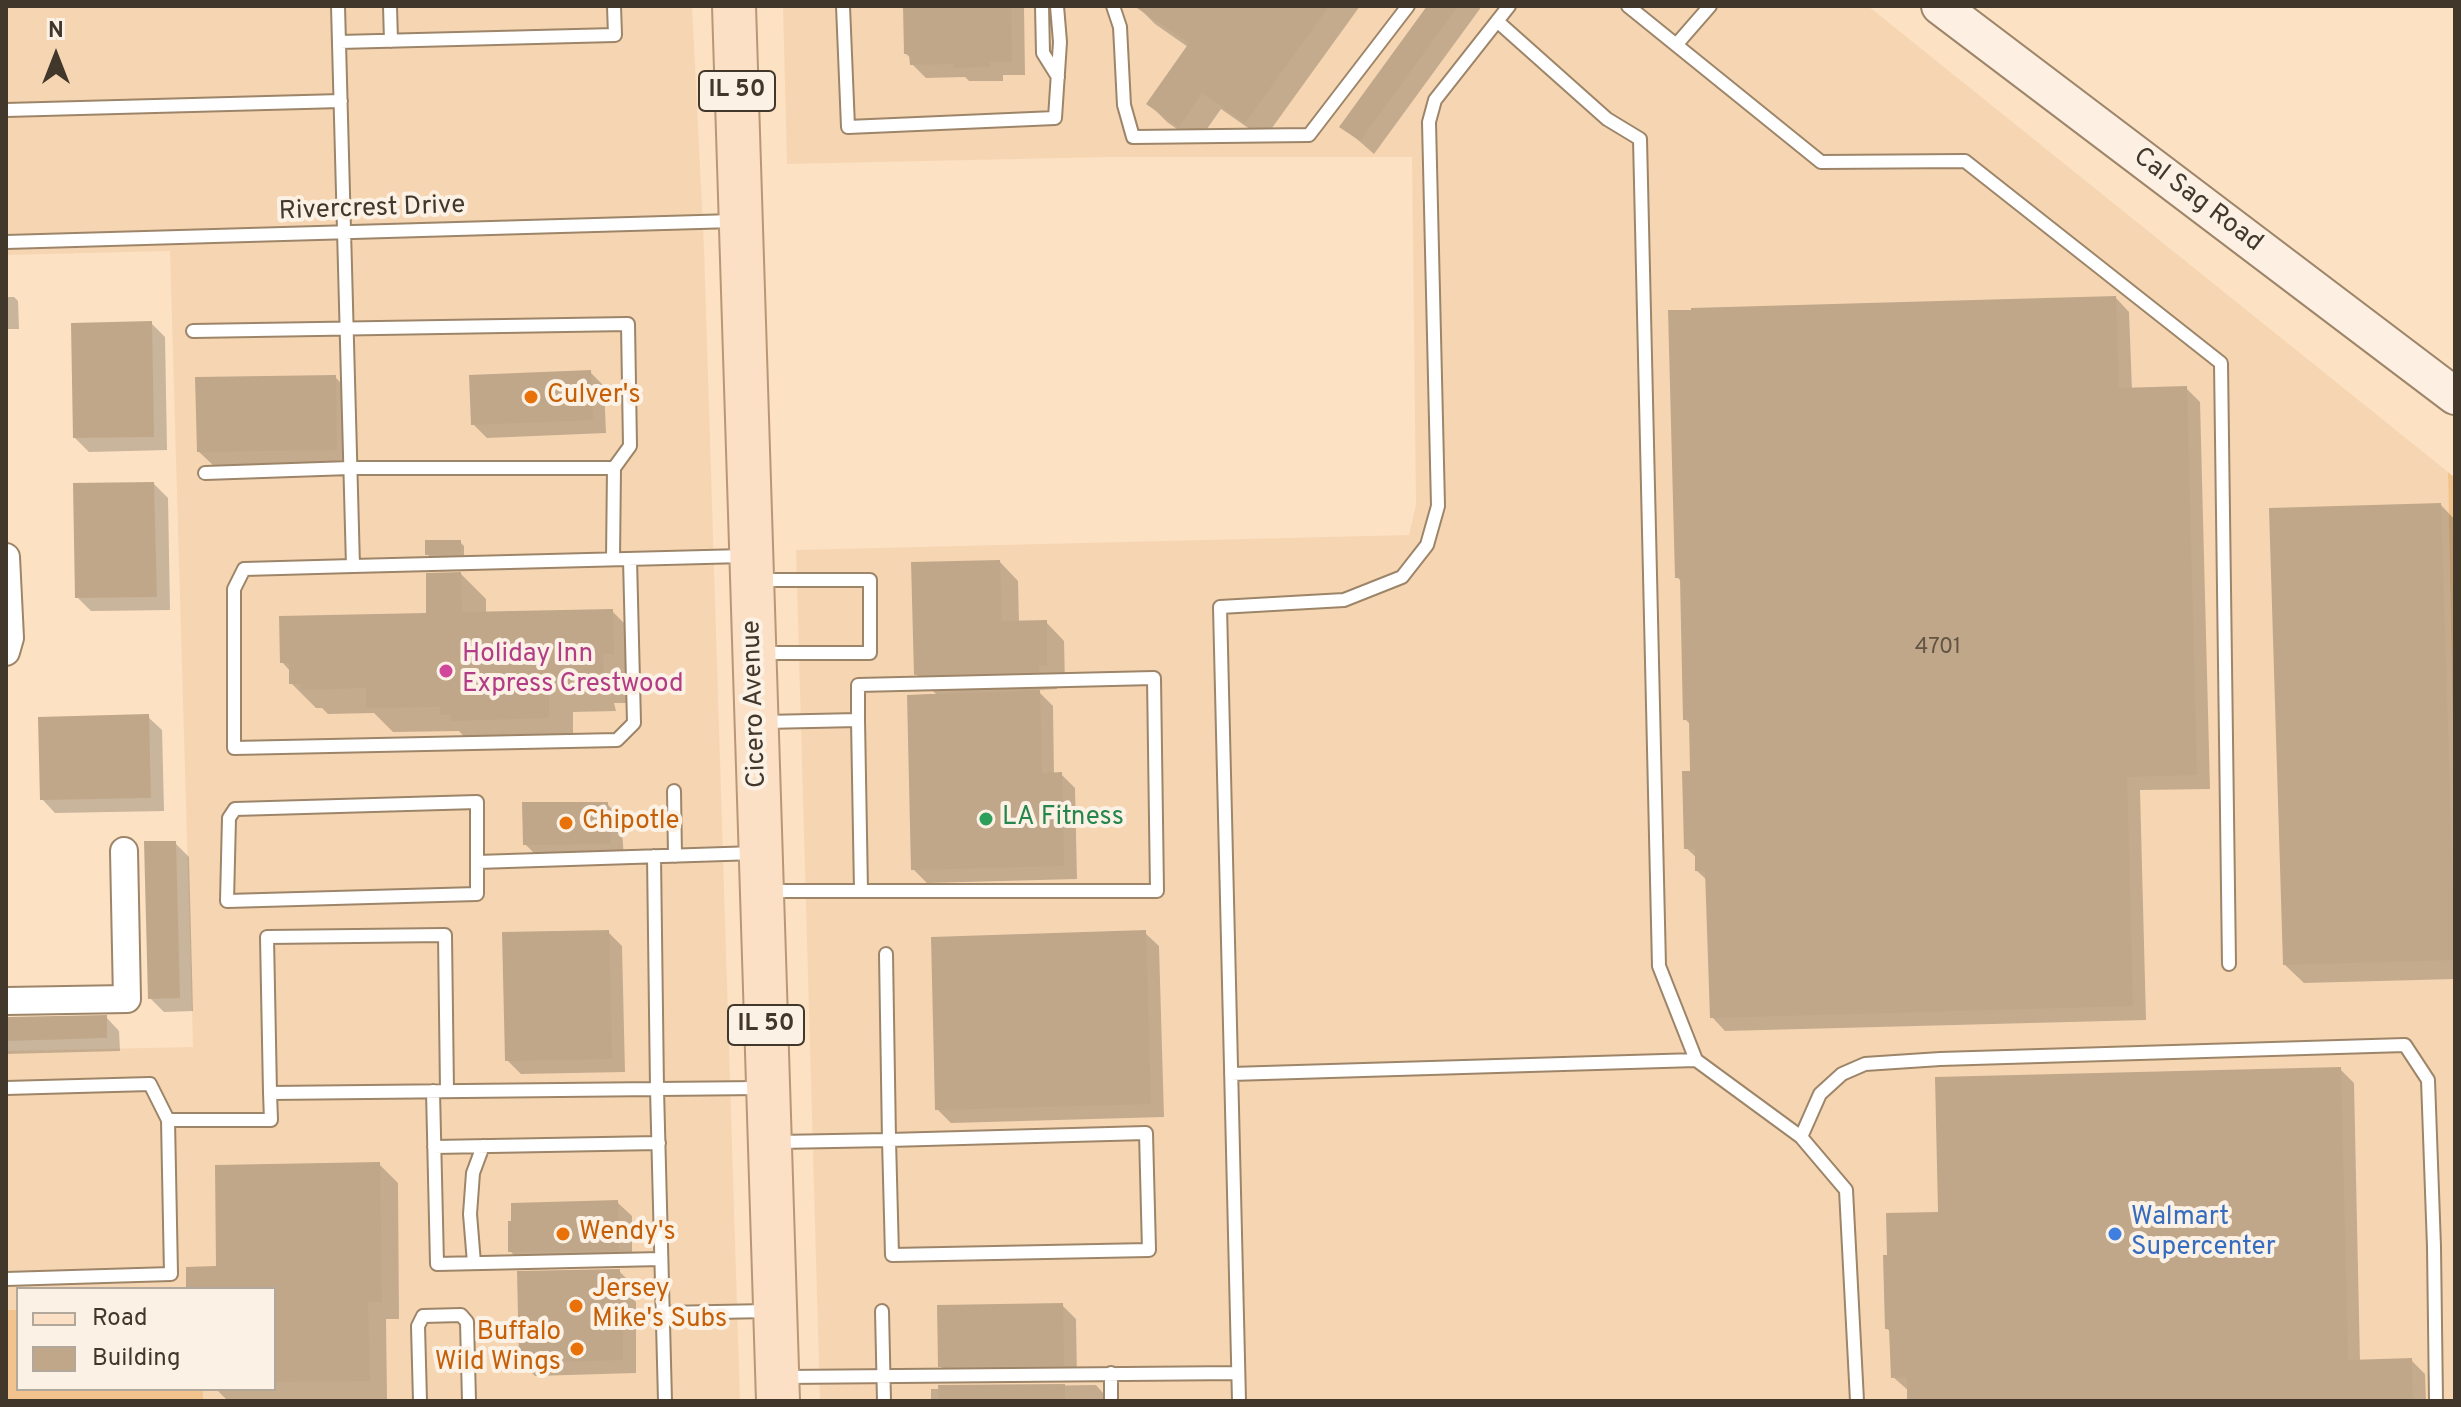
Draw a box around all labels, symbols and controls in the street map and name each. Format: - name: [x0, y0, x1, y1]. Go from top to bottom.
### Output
- north arrow: [16, 16, 96, 96]
- text: N: [48, 18, 64, 45]
- road number: IL 50: [699, 71, 775, 111]
- street label: Cal Sag Road: [2126, 142, 2268, 260]
- street label: Rivercrest Drive: [278, 191, 466, 229]
- place label: Culver's: [547, 381, 641, 413]
- marker: Culver's: [522, 388, 540, 406]
- street label: Cicero Avenue: [737, 620, 775, 788]
- house number: 4701: [1915, 636, 1961, 662]
- place label: Holiday Inn Express Crestwood: [462, 640, 684, 702]
- marker: Holiday Inn Express Crestwood: [437, 662, 455, 680]
- place label: LA Fitness: [1002, 803, 1124, 835]
- place label: Chipotle: [582, 807, 680, 839]
- marker: LA Fitness: [977, 810, 995, 828]
- marker: Chipotle: [557, 814, 575, 832]
- road number: IL 50: [728, 1005, 804, 1045]
- place label: Walmart Supercenter: [2131, 1203, 2276, 1264]
- place label: Wendy's: [579, 1218, 676, 1250]
- marker: Wendy's: [554, 1225, 572, 1243]
- marker: Walmart Supercenter: [2106, 1225, 2124, 1243]
- place label: Jersey Mike's Subs: [592, 1275, 727, 1336]
- legend: [16, 1287, 276, 1391]
- marker: Jersey Mike's Subs: [567, 1297, 585, 1315]
- text: Road: [92, 1304, 148, 1334]
- place label: Buffalo Wild Wings: [435, 1318, 561, 1380]
- marker: Buffalo Wild Wings: [568, 1340, 586, 1358]
- text: Building: [92, 1344, 181, 1374]

